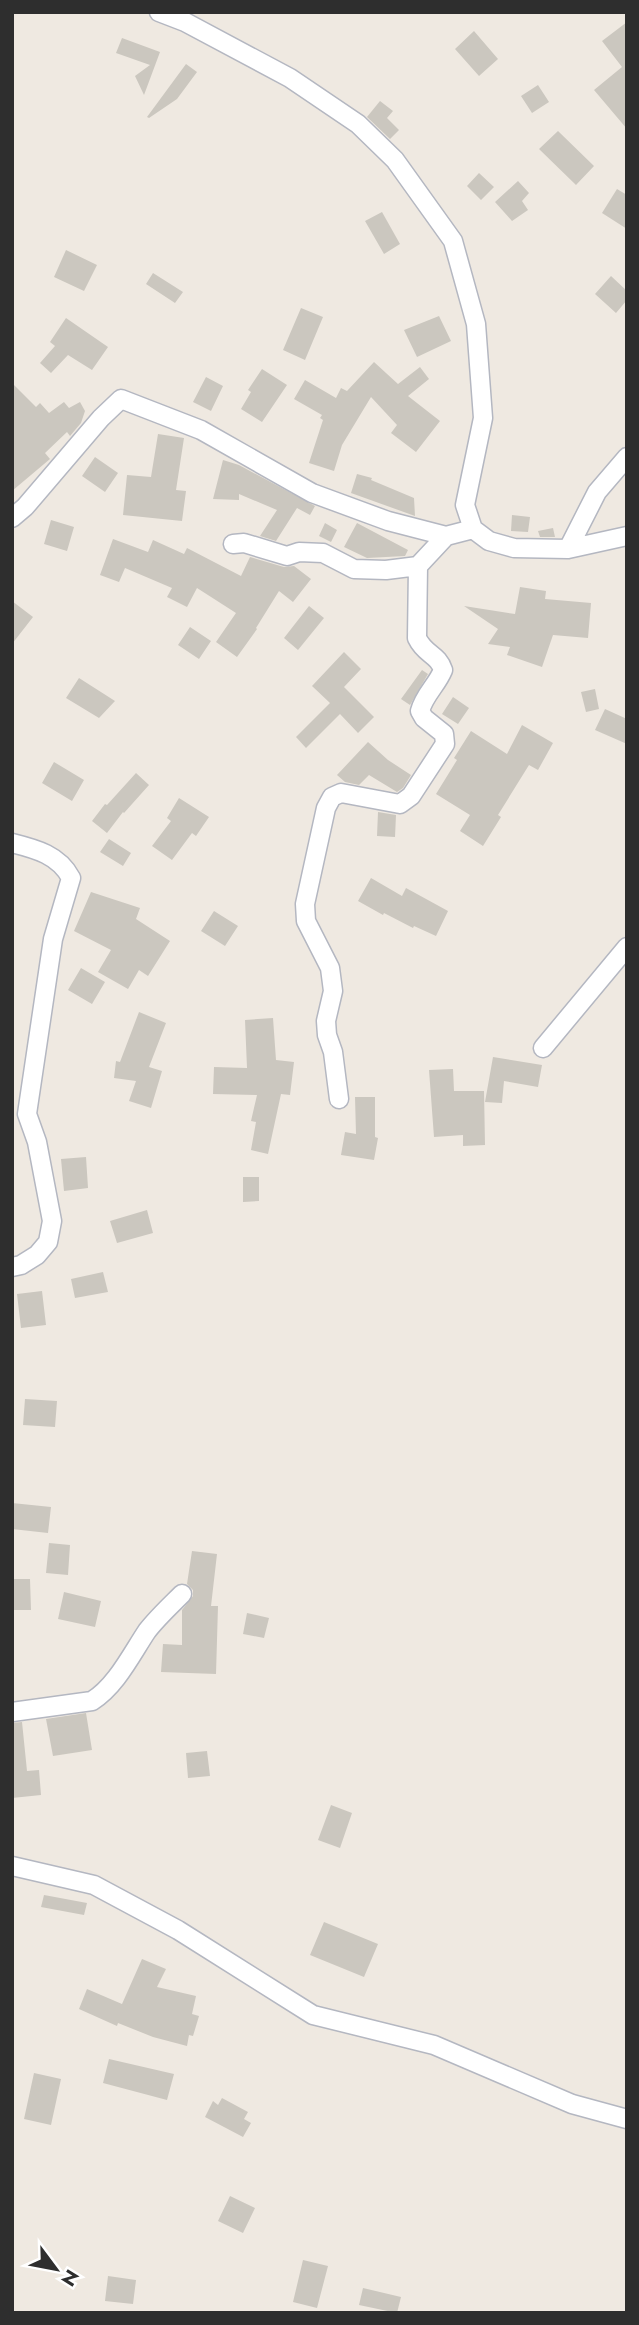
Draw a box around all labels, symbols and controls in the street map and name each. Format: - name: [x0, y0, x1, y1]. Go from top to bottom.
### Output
- north arrow: [21, 2234, 91, 2304]
- text: N: [55, 2264, 85, 2291]

